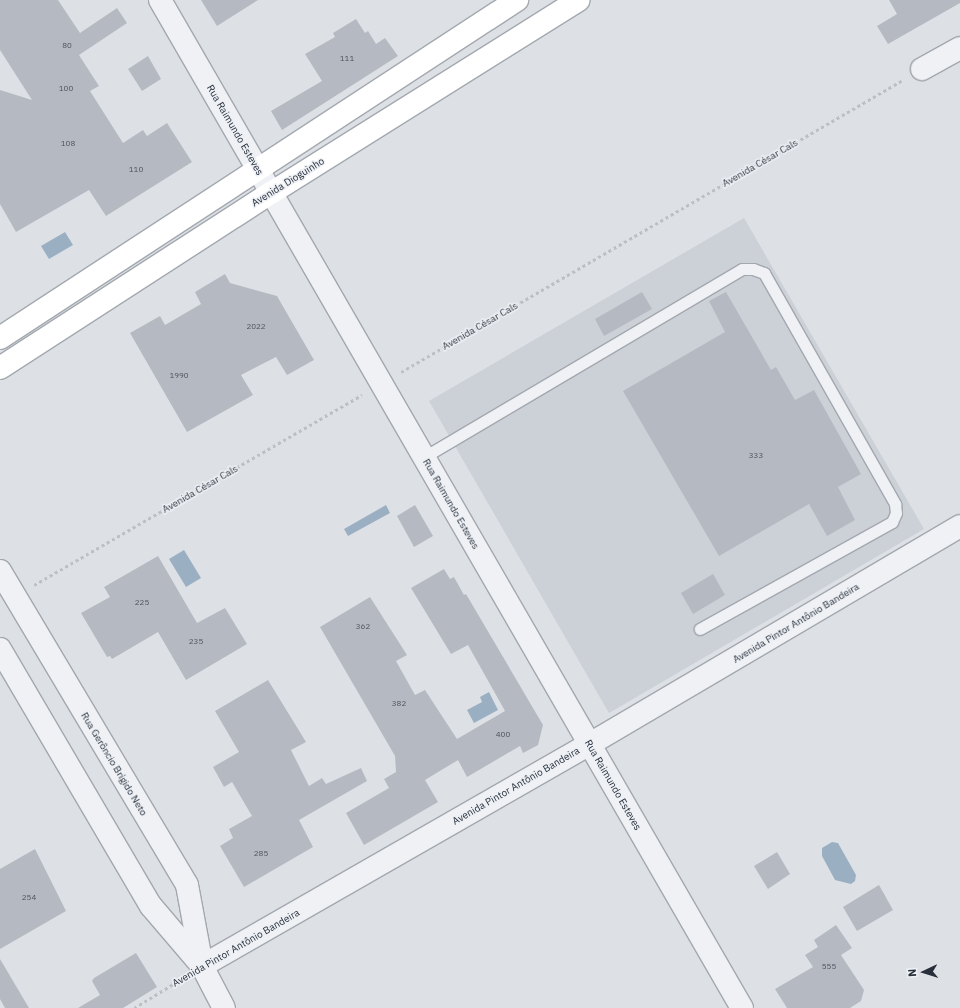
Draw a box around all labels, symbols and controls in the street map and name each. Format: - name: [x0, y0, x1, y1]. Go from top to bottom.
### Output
- house number: 80: [62, 41, 72, 51]
- house number: 111: [340, 54, 354, 64]
- street label: Rua Raimundo Esteves: [204, 83, 266, 177]
- house number: 100: [59, 84, 73, 94]
- street label: Avenida César Cals: [720, 136, 800, 190]
- house number: 108: [61, 139, 75, 149]
- street label: Avenida Dioguinho: [249, 155, 327, 209]
- house number: 110: [129, 165, 143, 175]
- street label: Avenida César Cals: [440, 299, 520, 353]
- house number: 2022: [246, 322, 266, 332]
- house number: 1990: [169, 371, 189, 381]
- house number: 333: [749, 451, 763, 461]
- street label: Rua Raimundo Esteves: [420, 457, 482, 551]
- street label: Avenida César Cals: [160, 462, 240, 516]
- street label: Avenida Pintor Antônio Bandeira: [731, 580, 861, 666]
- house number: 225: [135, 598, 149, 608]
- house number: 362: [356, 622, 370, 632]
- house number: 235: [189, 637, 203, 647]
- house number: 382: [392, 699, 406, 709]
- street label: Rua Gerôncio Brígido Neto: [78, 710, 150, 818]
- house number: 400: [496, 730, 510, 740]
- street label: Rua Raimundo Esteves: [582, 738, 644, 832]
- street label: Avenida Pintor Antônio Bandeira: [450, 745, 582, 827]
- house number: 285: [254, 849, 268, 859]
- house number: 254: [22, 893, 36, 903]
- street label: Avenida Pintor Antônio Bandeira: [170, 907, 302, 989]
- north arrow: [904, 952, 944, 992]
- house number: 555: [822, 962, 836, 972]
- text: N: [905, 968, 919, 977]

